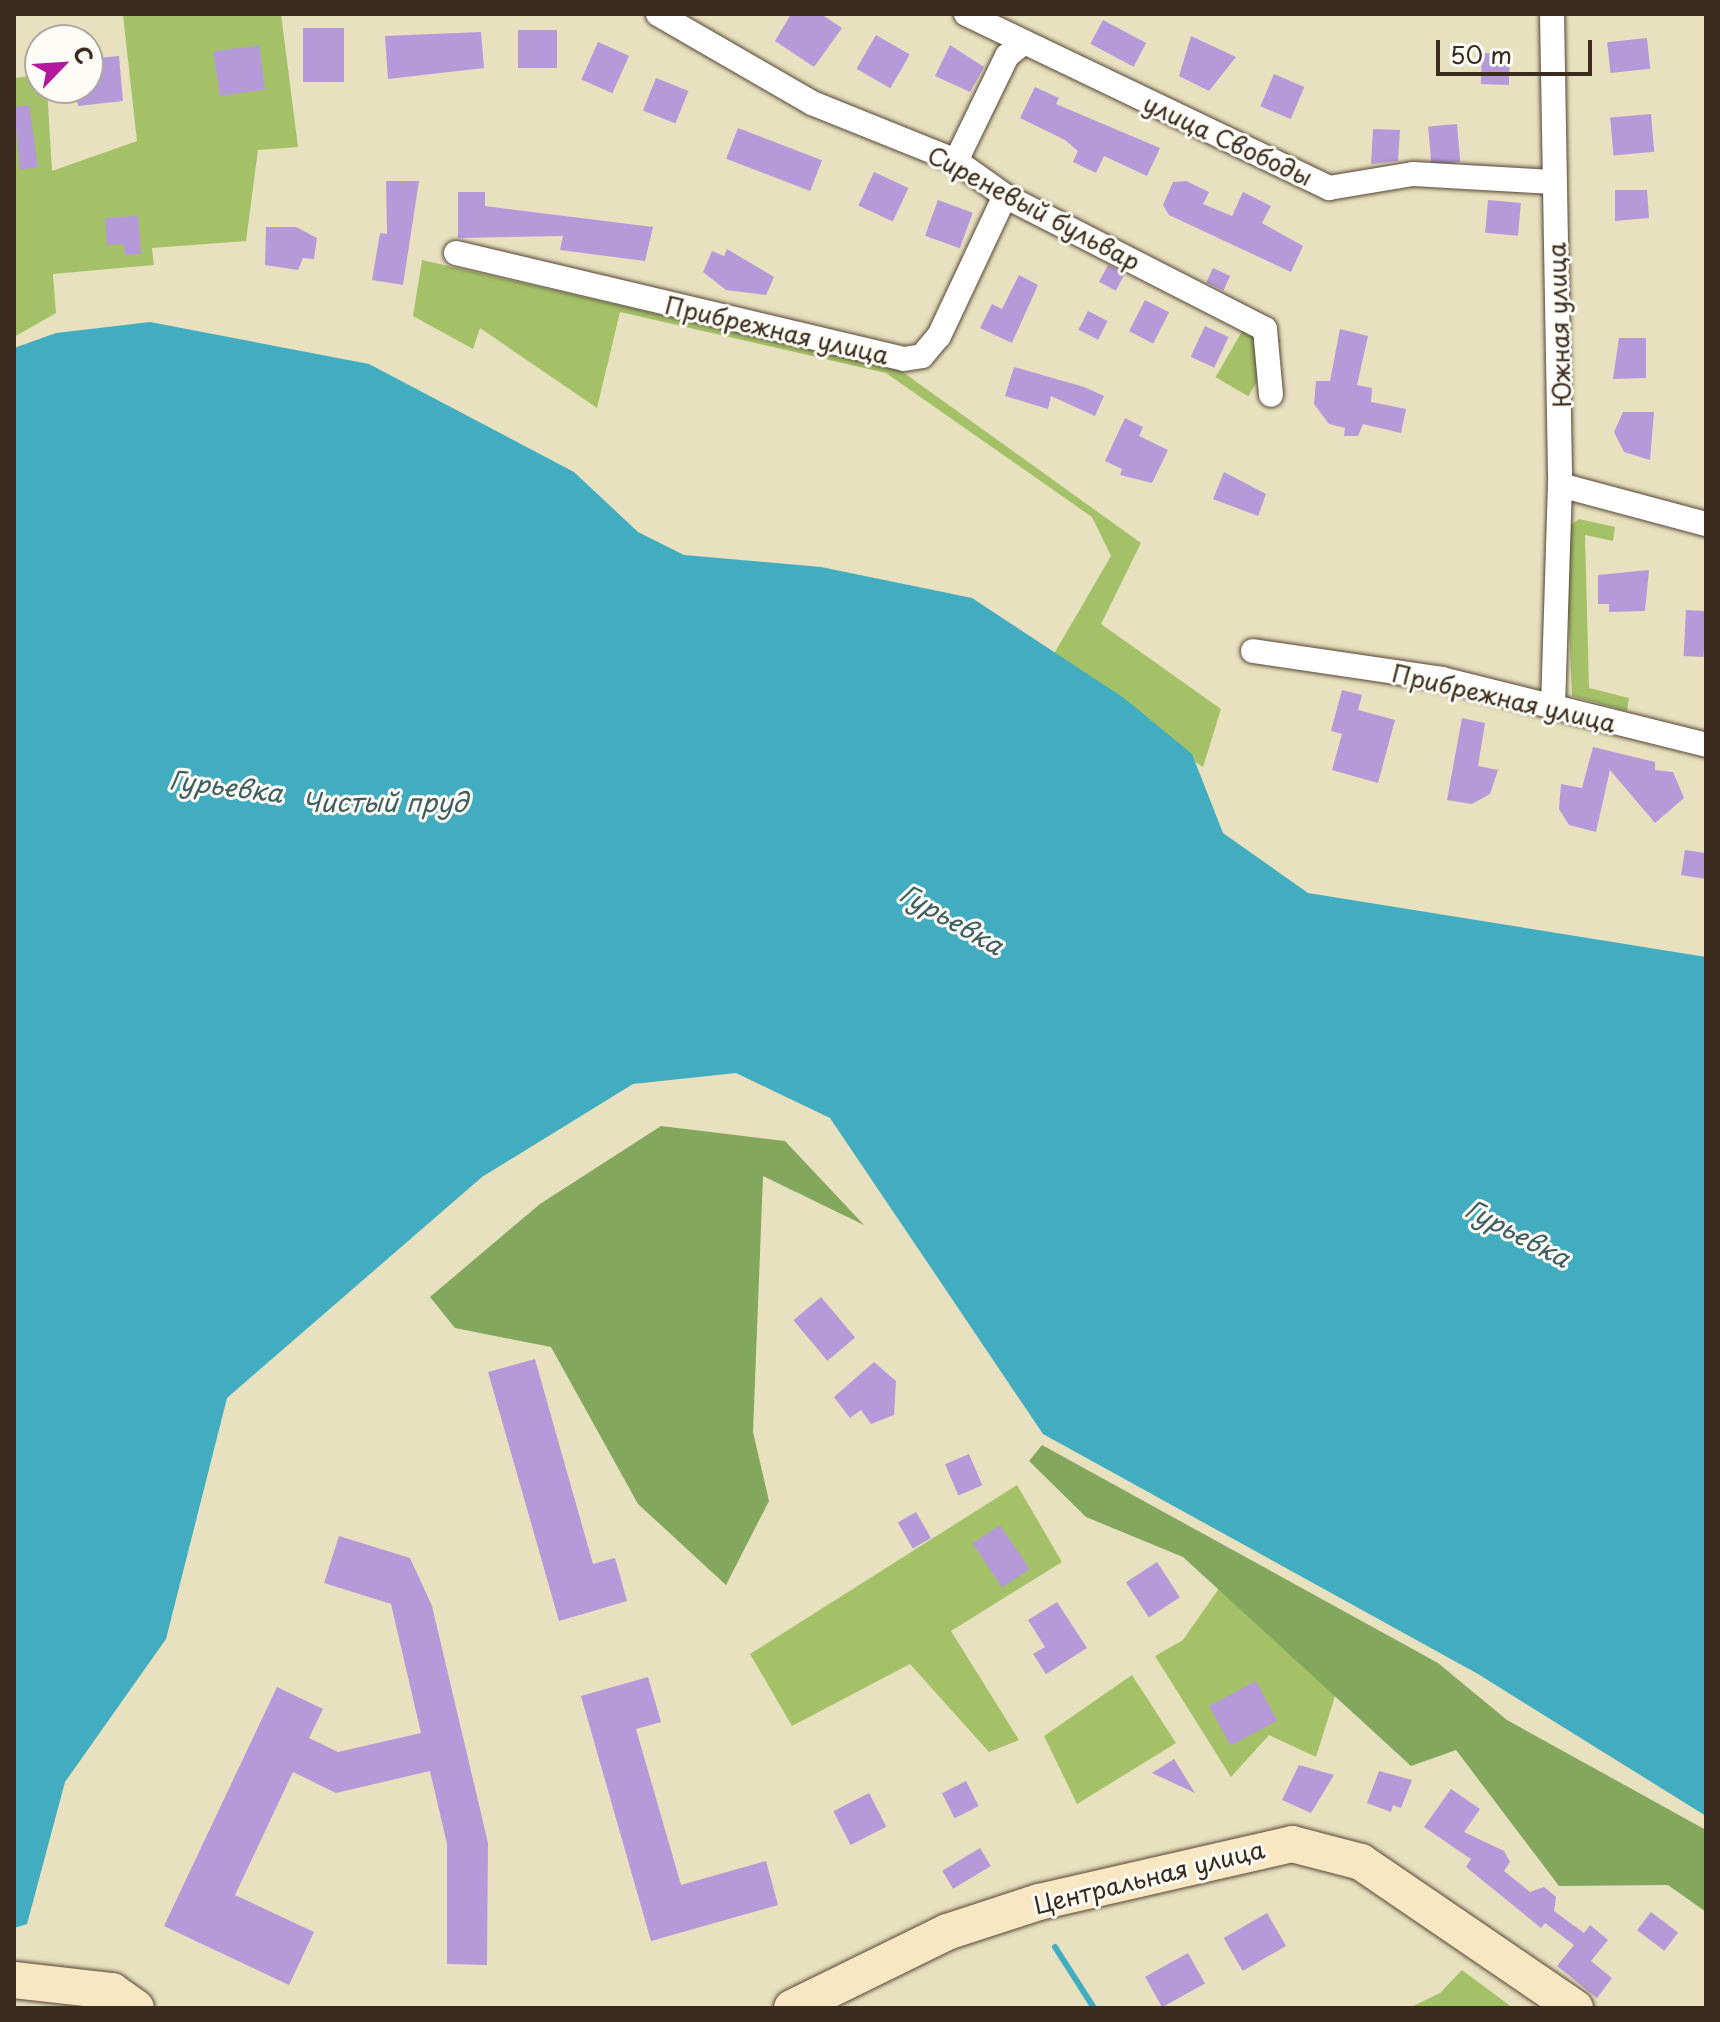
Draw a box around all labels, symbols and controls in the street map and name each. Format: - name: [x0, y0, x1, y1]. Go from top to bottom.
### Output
- north arrow: [24, 24, 104, 104]
- scale bar: [1440, 24, 1596, 74]
- text: 50 m: [1450, 36, 1512, 72]
- text: С: [66, 40, 103, 69]
- street label: улица Свободы: [1138, 88, 1318, 192]
- street label: Сиреневый бульвар: [923, 140, 1145, 276]
- street label: Южная улица: [1542, 241, 1576, 409]
- street label: Прибрежная улица: [662, 290, 892, 370]
- street label: Прибрежная улица: [1389, 658, 1619, 738]
- water label: Гурьевка: [168, 764, 284, 808]
- water label: Чистый пруд: [303, 786, 467, 818]
- water label: Гурьевка: [895, 877, 1009, 961]
- water label: Гурьевка: [1460, 1192, 1576, 1274]
- street label: Центральная улица: [1031, 1834, 1267, 1920]

